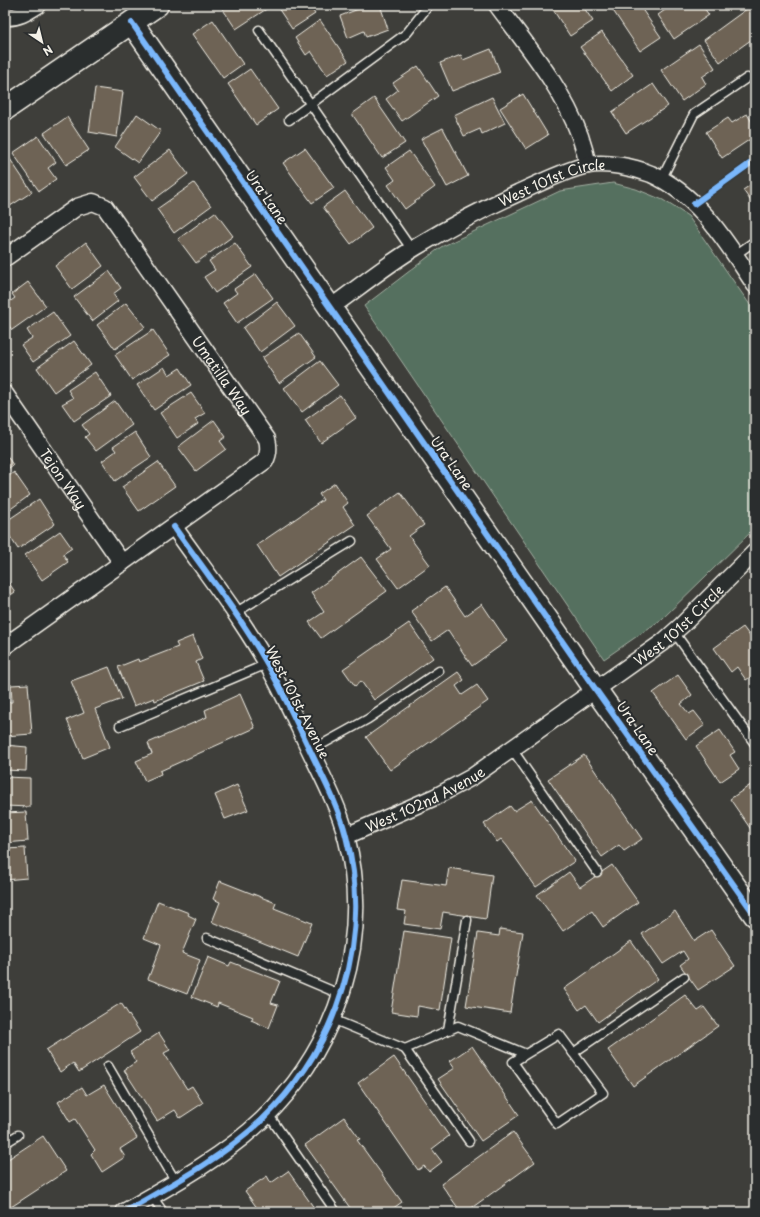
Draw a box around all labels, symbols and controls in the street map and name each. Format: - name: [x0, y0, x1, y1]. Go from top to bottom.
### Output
- north arrow: [22, 22, 62, 62]
- text: N: [39, 41, 56, 60]
- street label: West 101st Circle: [495, 154, 606, 211]
- street label: Ura Lane: [241, 165, 294, 229]
- street label: Umatilla Way: [187, 331, 257, 419]
- street label: Ura Lane: [426, 431, 479, 495]
- street label: Tejon Way: [35, 444, 92, 513]
- street label: West 101st Circle: [629, 579, 728, 670]
- street label: West 101st Avenue: [261, 642, 335, 762]
- street label: Ura Lane: [612, 696, 665, 760]
- street label: West 102nd Avenue: [362, 761, 489, 837]

